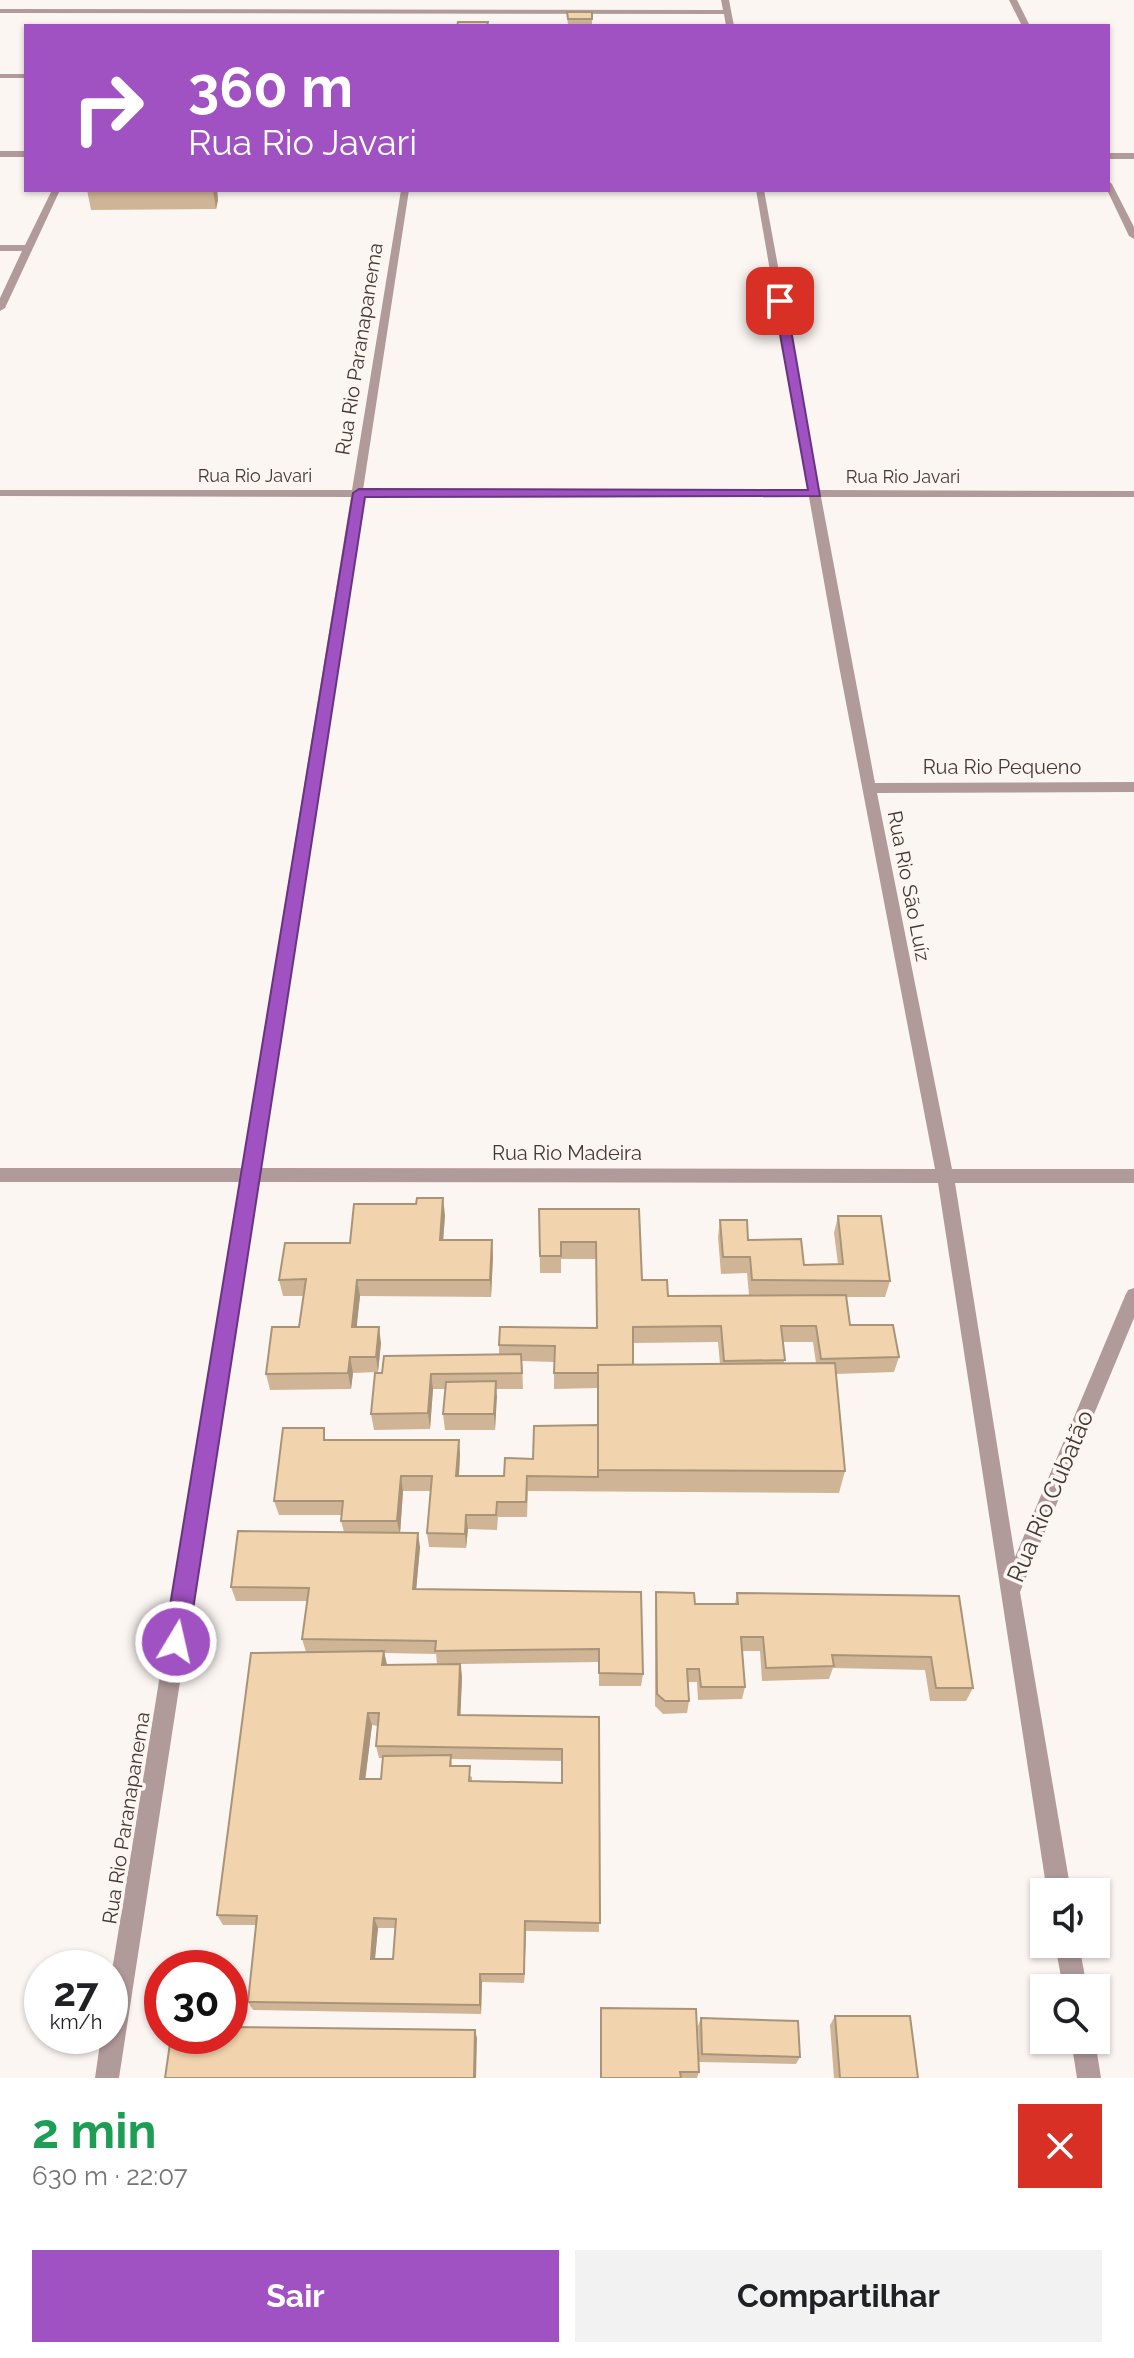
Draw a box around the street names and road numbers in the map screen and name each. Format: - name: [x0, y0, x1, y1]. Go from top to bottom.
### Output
- street label: Rua Rio Paranapanema: [330, 241, 388, 457]
- street label: Rua Rio Javari: [198, 465, 312, 486]
- street label: Rua Rio Javari: [846, 466, 960, 487]
- street label: Rua Rio Pequeno: [923, 755, 1081, 779]
- street label: Rua Rio São Luíz: [883, 809, 935, 963]
- street label: Rua Rio Madeira: [492, 1141, 642, 1165]
- street label: Rua Rio Cubatão: [1001, 1406, 1099, 1586]
- street label: Rua Rio Paranapanema: [97, 1710, 155, 1926]

